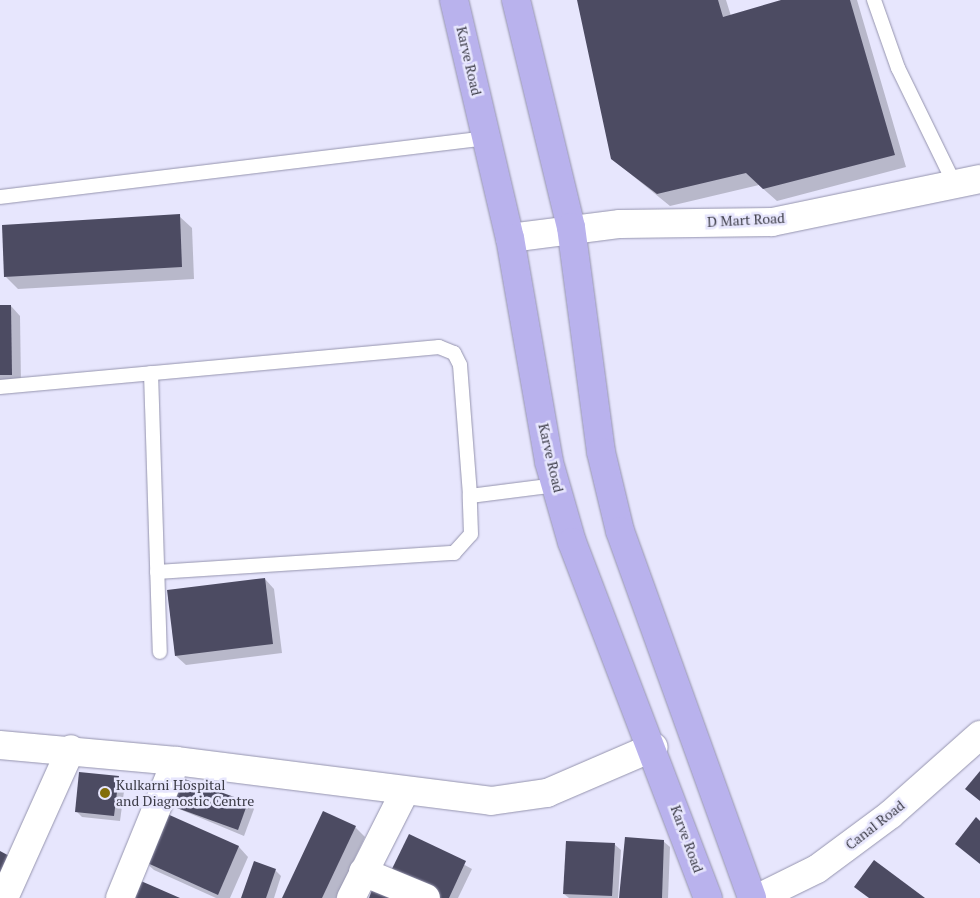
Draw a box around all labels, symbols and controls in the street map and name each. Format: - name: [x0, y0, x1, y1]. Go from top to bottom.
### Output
- street label: Karve Road: [453, 25, 485, 97]
- street label: D Mart Road: [707, 210, 785, 230]
- street label: Karve Road: [535, 422, 567, 494]
- place label: Kulkarni Hospital and Diagnostic Centre: [116, 777, 254, 810]
- marker: Kulkarni Hospital and Diagnostic Centre: [98, 786, 112, 800]
- street label: Canal Road: [842, 797, 908, 853]
- street label: Karve Road: [667, 803, 707, 875]

